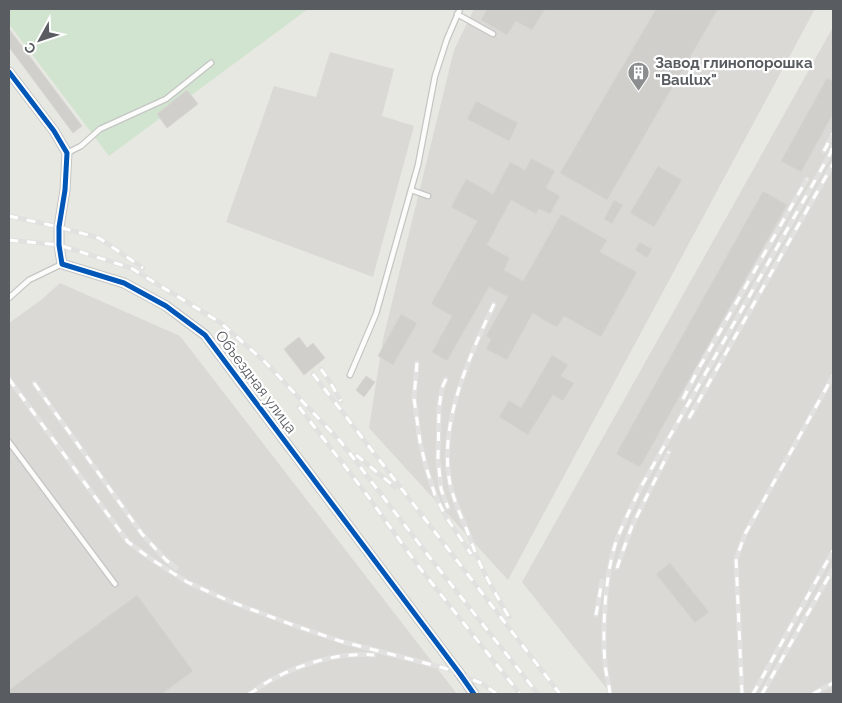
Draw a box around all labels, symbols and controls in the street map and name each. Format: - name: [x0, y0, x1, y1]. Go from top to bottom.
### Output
- north arrow: [15, 15, 65, 65]
- text: С: [21, 39, 39, 57]
- place label: Завод глинопорошка "Baulux": [655, 54, 813, 89]
- building icon: Завод глинопорошка "Baulux": [627, 60, 651, 91]
- street label: Объездная улица: [212, 327, 300, 437]

